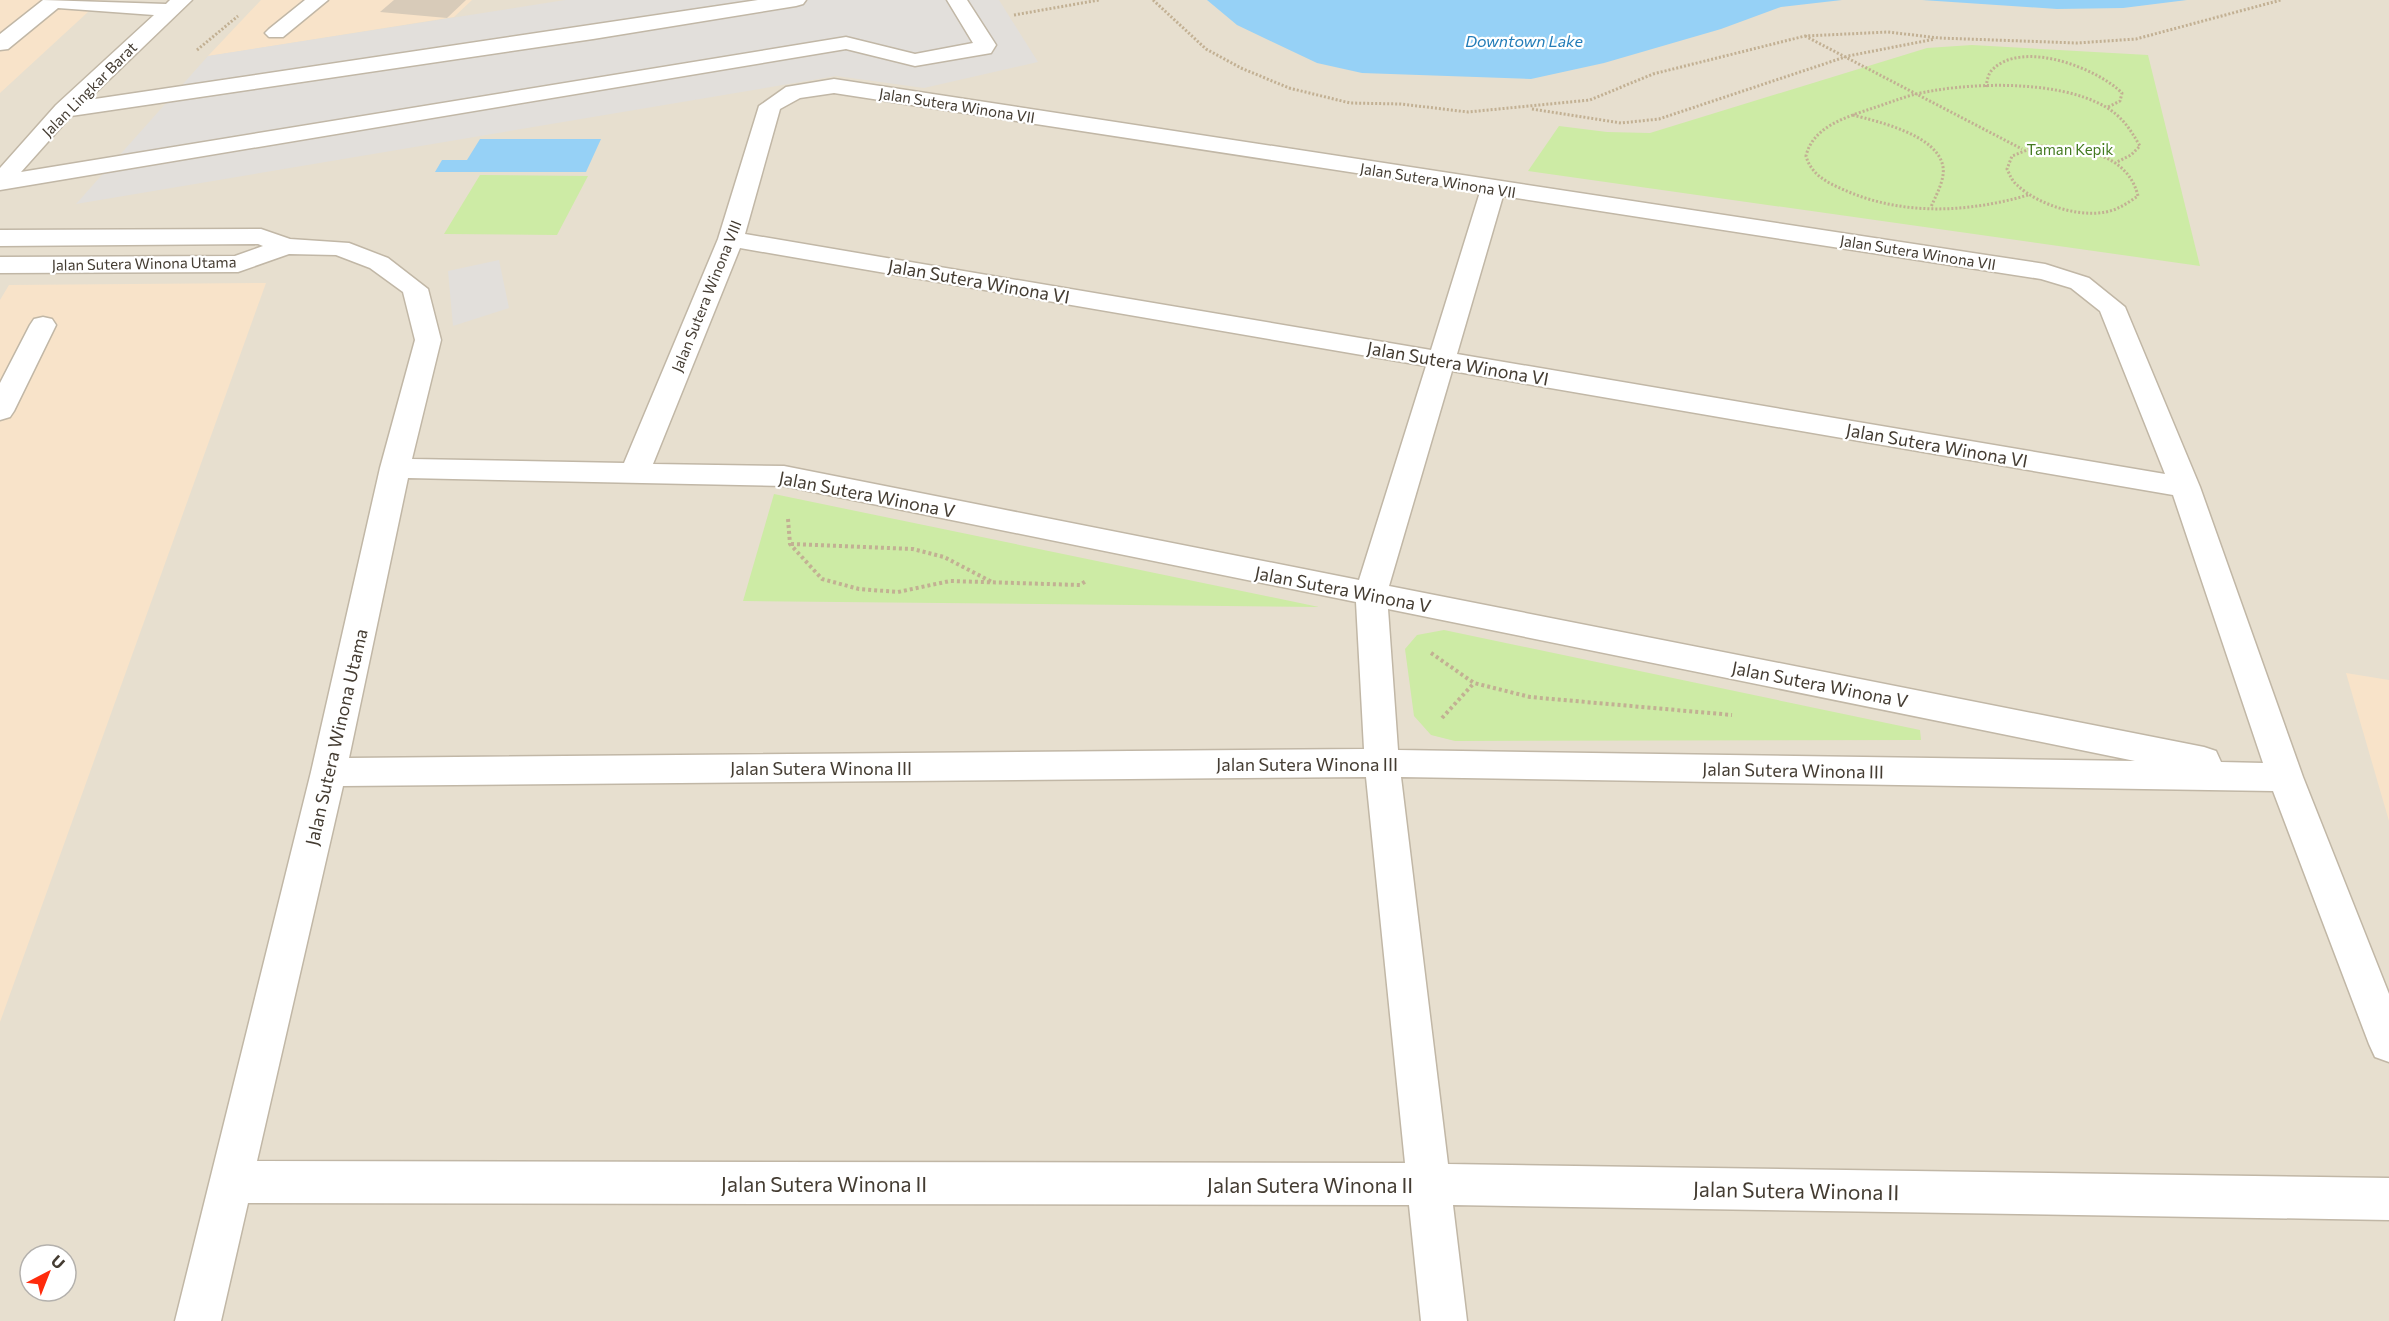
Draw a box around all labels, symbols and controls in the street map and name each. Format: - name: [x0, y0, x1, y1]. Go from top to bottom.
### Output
- water label: Downtown Lake: [1465, 31, 1583, 50]
- street label: Jalan Lingkar Barat: [38, 38, 140, 140]
- street label: Jalan Sutera Winona VII: [878, 84, 1036, 126]
- park label: Taman Kepik: [2027, 140, 2113, 158]
- street label: Jalan Sutera Winona VII: [1359, 159, 1517, 201]
- street label: Jalan Sutera Winona VIII: [667, 218, 745, 374]
- street label: Jalan Sutera Winona VII: [1839, 231, 1997, 273]
- street label: Jalan Sutera Winona Utama: [51, 252, 237, 274]
- street label: Jalan Sutera Winona VI: [886, 254, 1072, 308]
- street label: Jalan Sutera Winona VI: [1365, 336, 1551, 390]
- street label: Jalan Sutera Winona VI: [1844, 418, 2030, 472]
- street label: Jalan Sutera Winona V: [777, 466, 957, 522]
- street label: Jalan Sutera Winona V: [1253, 561, 1433, 617]
- street label: Jalan Sutera Winona Utama: [300, 626, 372, 848]
- street label: Jalan Sutera Winona V: [1730, 656, 1910, 712]
- street label: Jalan Sutera Winona III: [1216, 753, 1398, 775]
- street label: Jalan Sutera Winona III: [730, 757, 912, 779]
- street label: Jalan Sutera Winona III: [1702, 757, 1884, 783]
- street label: Jalan Sutera Winona II: [721, 1171, 927, 1196]
- street label: Jalan Sutera Winona II: [1207, 1172, 1413, 1197]
- street label: Jalan Sutera Winona II: [1693, 1176, 1899, 1204]
- north arrow: [18, 1243, 78, 1303]
- text: U: [48, 1251, 69, 1272]

